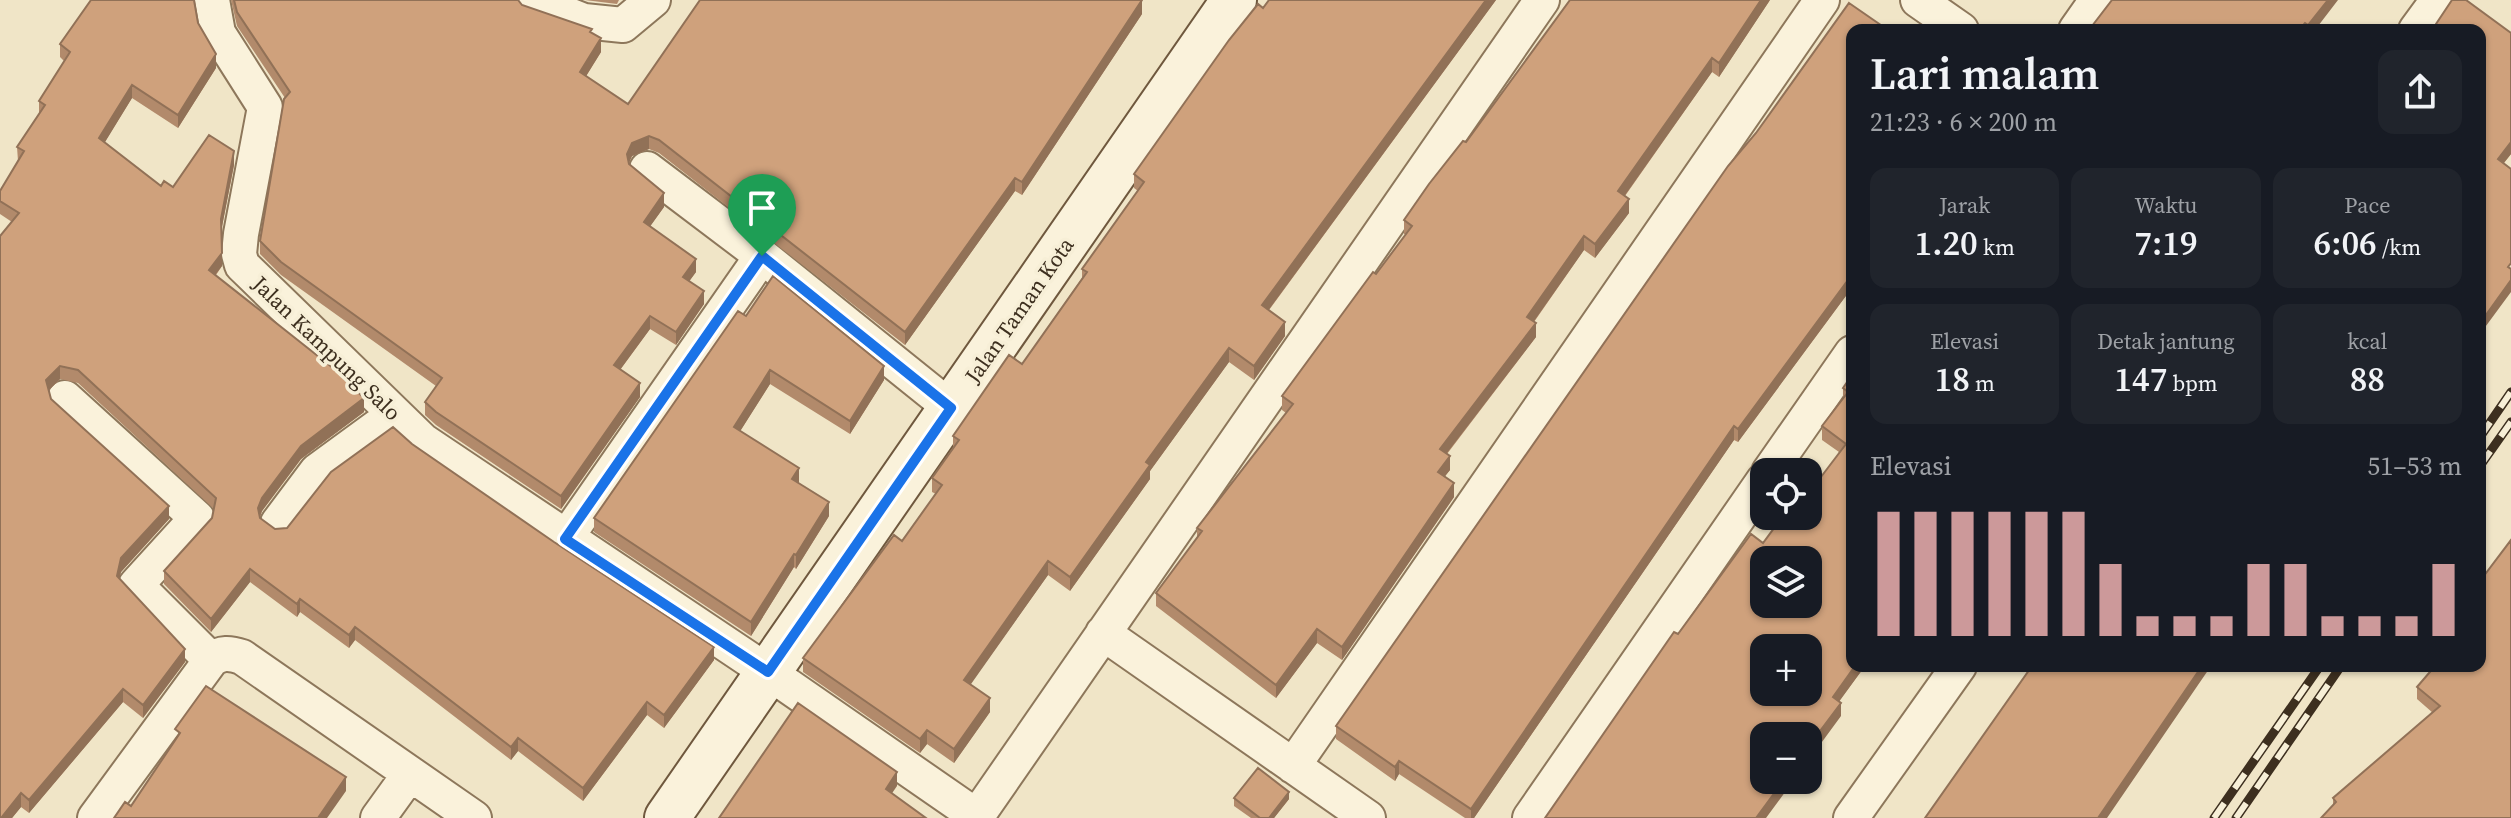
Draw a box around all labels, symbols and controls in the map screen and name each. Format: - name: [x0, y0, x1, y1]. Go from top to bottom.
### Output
- text: Lari malam: [1870, 43, 2100, 104]
- button: share: [2378, 50, 2462, 134]
- text: 21:23 · 6 × 200 m: [1870, 104, 2057, 140]
- pin: [728, 174, 796, 256]
- icon: arrive: [740, 186, 784, 230]
- text: Jarak: [1939, 190, 1990, 220]
- text: Waktu: [2135, 190, 2197, 220]
- text: Pace: [2344, 190, 2390, 220]
- text: 1.20: [1915, 220, 1978, 266]
- text: 7:19: [2134, 220, 2198, 266]
- text: 6:06: [2314, 220, 2377, 266]
- street label: Jalan Taman Kota: [957, 230, 1081, 390]
- text: km: [1978, 232, 2015, 262]
- text: /km: [2377, 232, 2421, 262]
- street label: Jalan Kampung Salo: [245, 268, 408, 427]
- text: Elevasi: [1930, 326, 1999, 356]
- text: Detak jantung: [2097, 326, 2235, 356]
- text: kcal: [2347, 326, 2387, 356]
- text: 18: [1935, 356, 1970, 402]
- text: 147: [2114, 356, 2167, 402]
- text: 88: [2350, 356, 2385, 402]
- text: m: [1970, 368, 1995, 398]
- text: bpm: [2167, 368, 2218, 398]
- text: Elevasi: [1870, 448, 1951, 484]
- text: 51–53 m: [2367, 448, 2462, 484]
- map controls: [1750, 458, 1822, 794]
- button: locate: [1750, 458, 1822, 530]
- button: layers: [1750, 546, 1822, 618]
- button: +: [1750, 634, 1822, 706]
- button: −: [1750, 722, 1822, 794]

